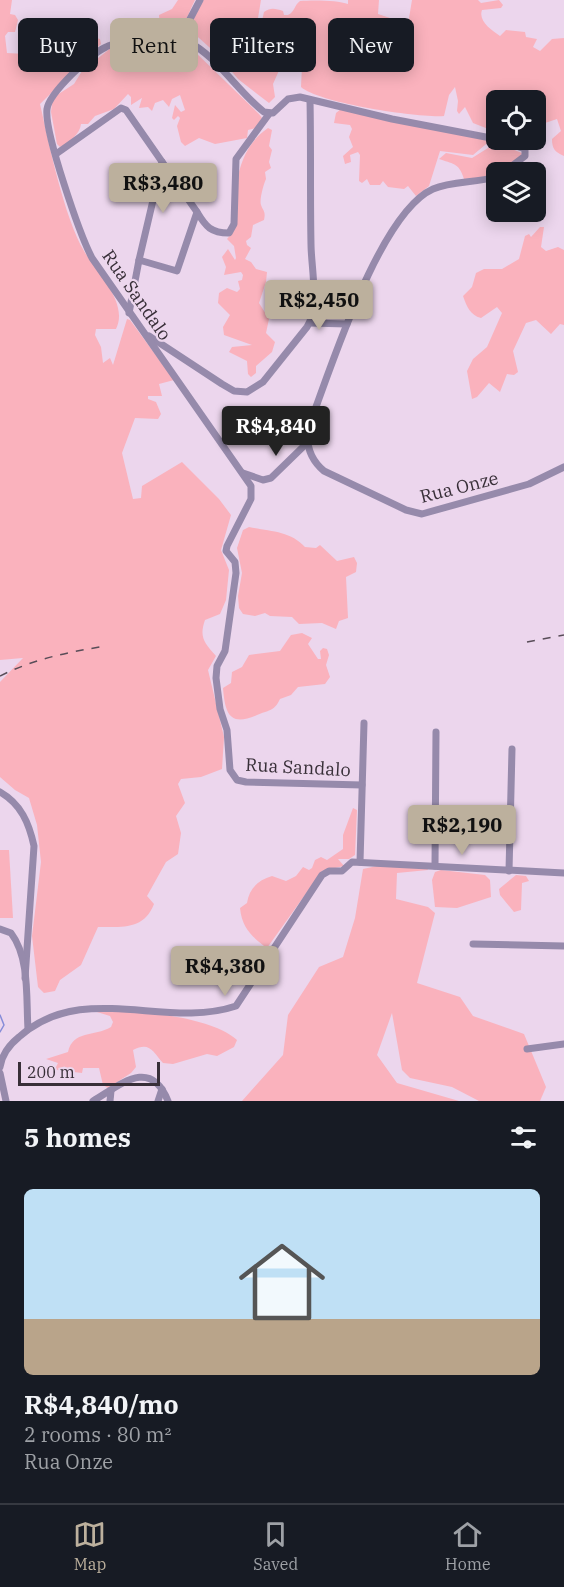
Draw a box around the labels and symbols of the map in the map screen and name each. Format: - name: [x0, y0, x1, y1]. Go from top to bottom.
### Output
- pin: R$3,480: [108, 163, 218, 214]
- street label: Rua Sandalo: [97, 245, 177, 345]
- pin: R$2,450: [264, 280, 374, 331]
- pin: R$4,840: [221, 406, 331, 457]
- street label: Rua Onze: [417, 466, 501, 508]
- street label: Rua Sandalo: [245, 753, 351, 781]
- pin: R$2,190: [407, 805, 517, 856]
- pin: R$4,380: [170, 946, 280, 997]
- scale bar: [18, 1059, 160, 1086]

